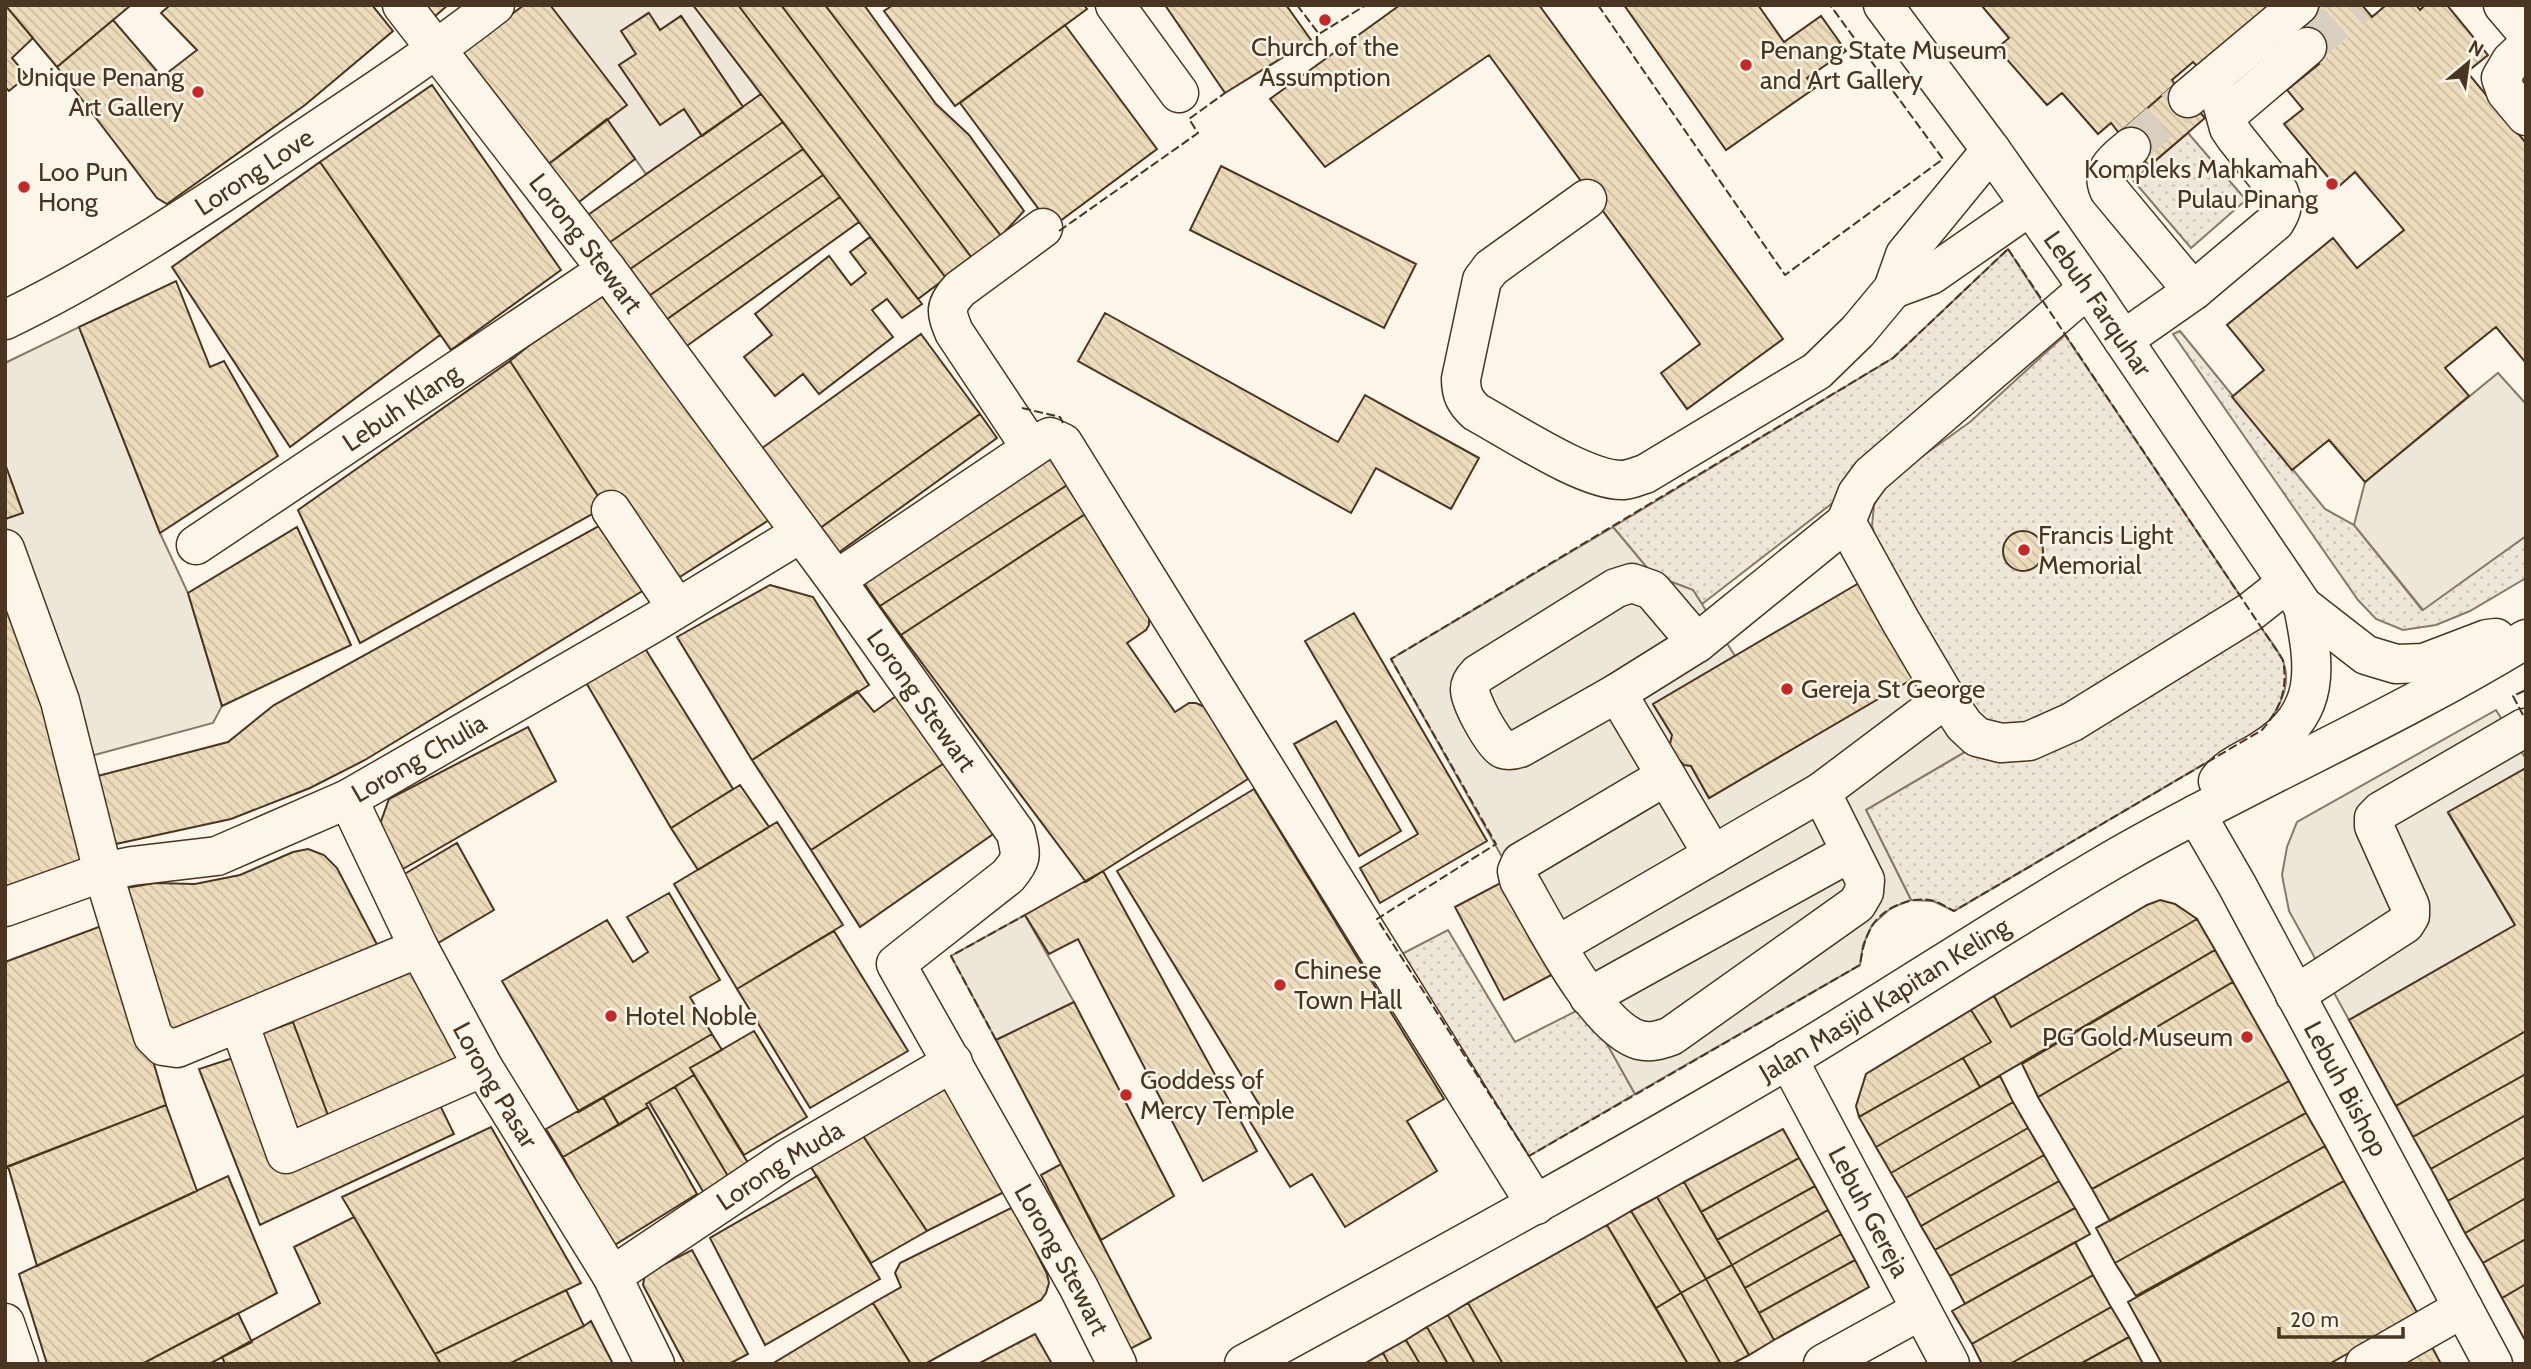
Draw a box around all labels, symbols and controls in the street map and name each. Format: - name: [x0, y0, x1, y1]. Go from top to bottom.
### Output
- marker: Church of the Assumption: [1317, 12, 1333, 28]
- north arrow: [2433, 28, 2503, 98]
- place label: Church of the Assumption: [1251, 31, 1399, 93]
- place label: Penang State Museum and Art Gallery: [1760, 34, 2007, 96]
- text: N: [2465, 35, 2487, 62]
- marker: Penang State Museum and Art Gallery: [1738, 57, 1754, 73]
- place label: Unique Penang Art Gallery: [16, 61, 185, 123]
- marker: Unique Penang Art Gallery: [190, 84, 206, 100]
- street label: Lorong Love: [189, 121, 320, 223]
- place label: Kompleks Mahkamah Pulau Pinang: [2084, 153, 2319, 215]
- place label: Loo Pun Hong: [38, 156, 128, 218]
- street label: Lorong Stewart: [522, 167, 650, 320]
- marker: Kompleks Mahkamah Pulau Pinang: [2324, 176, 2340, 192]
- marker: Loo Pun Hong: [16, 179, 32, 195]
- street label: Lebuh Farquhar: [2037, 225, 2160, 383]
- street label: Lebuh Klang: [336, 356, 467, 458]
- place label: Francis Light Memorial: [2038, 519, 2174, 581]
- marker: Francis Light Memorial: [2016, 542, 2032, 558]
- street label: Lorong Stewart: [860, 623, 983, 778]
- place label: Gereja St George: [1801, 673, 1985, 705]
- marker: Gereja St George: [1779, 681, 1795, 697]
- street label: Lorong Chulia: [346, 706, 493, 810]
- street label: Jalan Masjid Kapitan Keling: [1752, 909, 2016, 1089]
- place label: Chinese Town Hall: [1294, 954, 1402, 1016]
- marker: Chinese Town Hall: [1272, 977, 1288, 993]
- place label: Hotel Noble: [625, 1000, 757, 1032]
- marker: Hotel Noble: [603, 1008, 619, 1024]
- street label: Lebuh Bishop: [2297, 1016, 2395, 1162]
- street label: Lorong Pasar: [446, 1017, 546, 1155]
- place label: PG Gold Museum: [2042, 1021, 2233, 1053]
- marker: PG Gold Museum: [2239, 1029, 2255, 1045]
- place label: Goddess of Mercy Temple: [1140, 1064, 1295, 1126]
- marker: Goddess of Mercy Temple: [1118, 1087, 1134, 1103]
- street label: Lorong Muda: [710, 1113, 849, 1217]
- street label: Lebuh Gereja: [1821, 1141, 1917, 1283]
- street label: Lorong Stewart: [1007, 1178, 1116, 1341]
- scale bar: [2279, 1296, 2403, 1340]
- text: 20 m: [2290, 1307, 2339, 1332]

